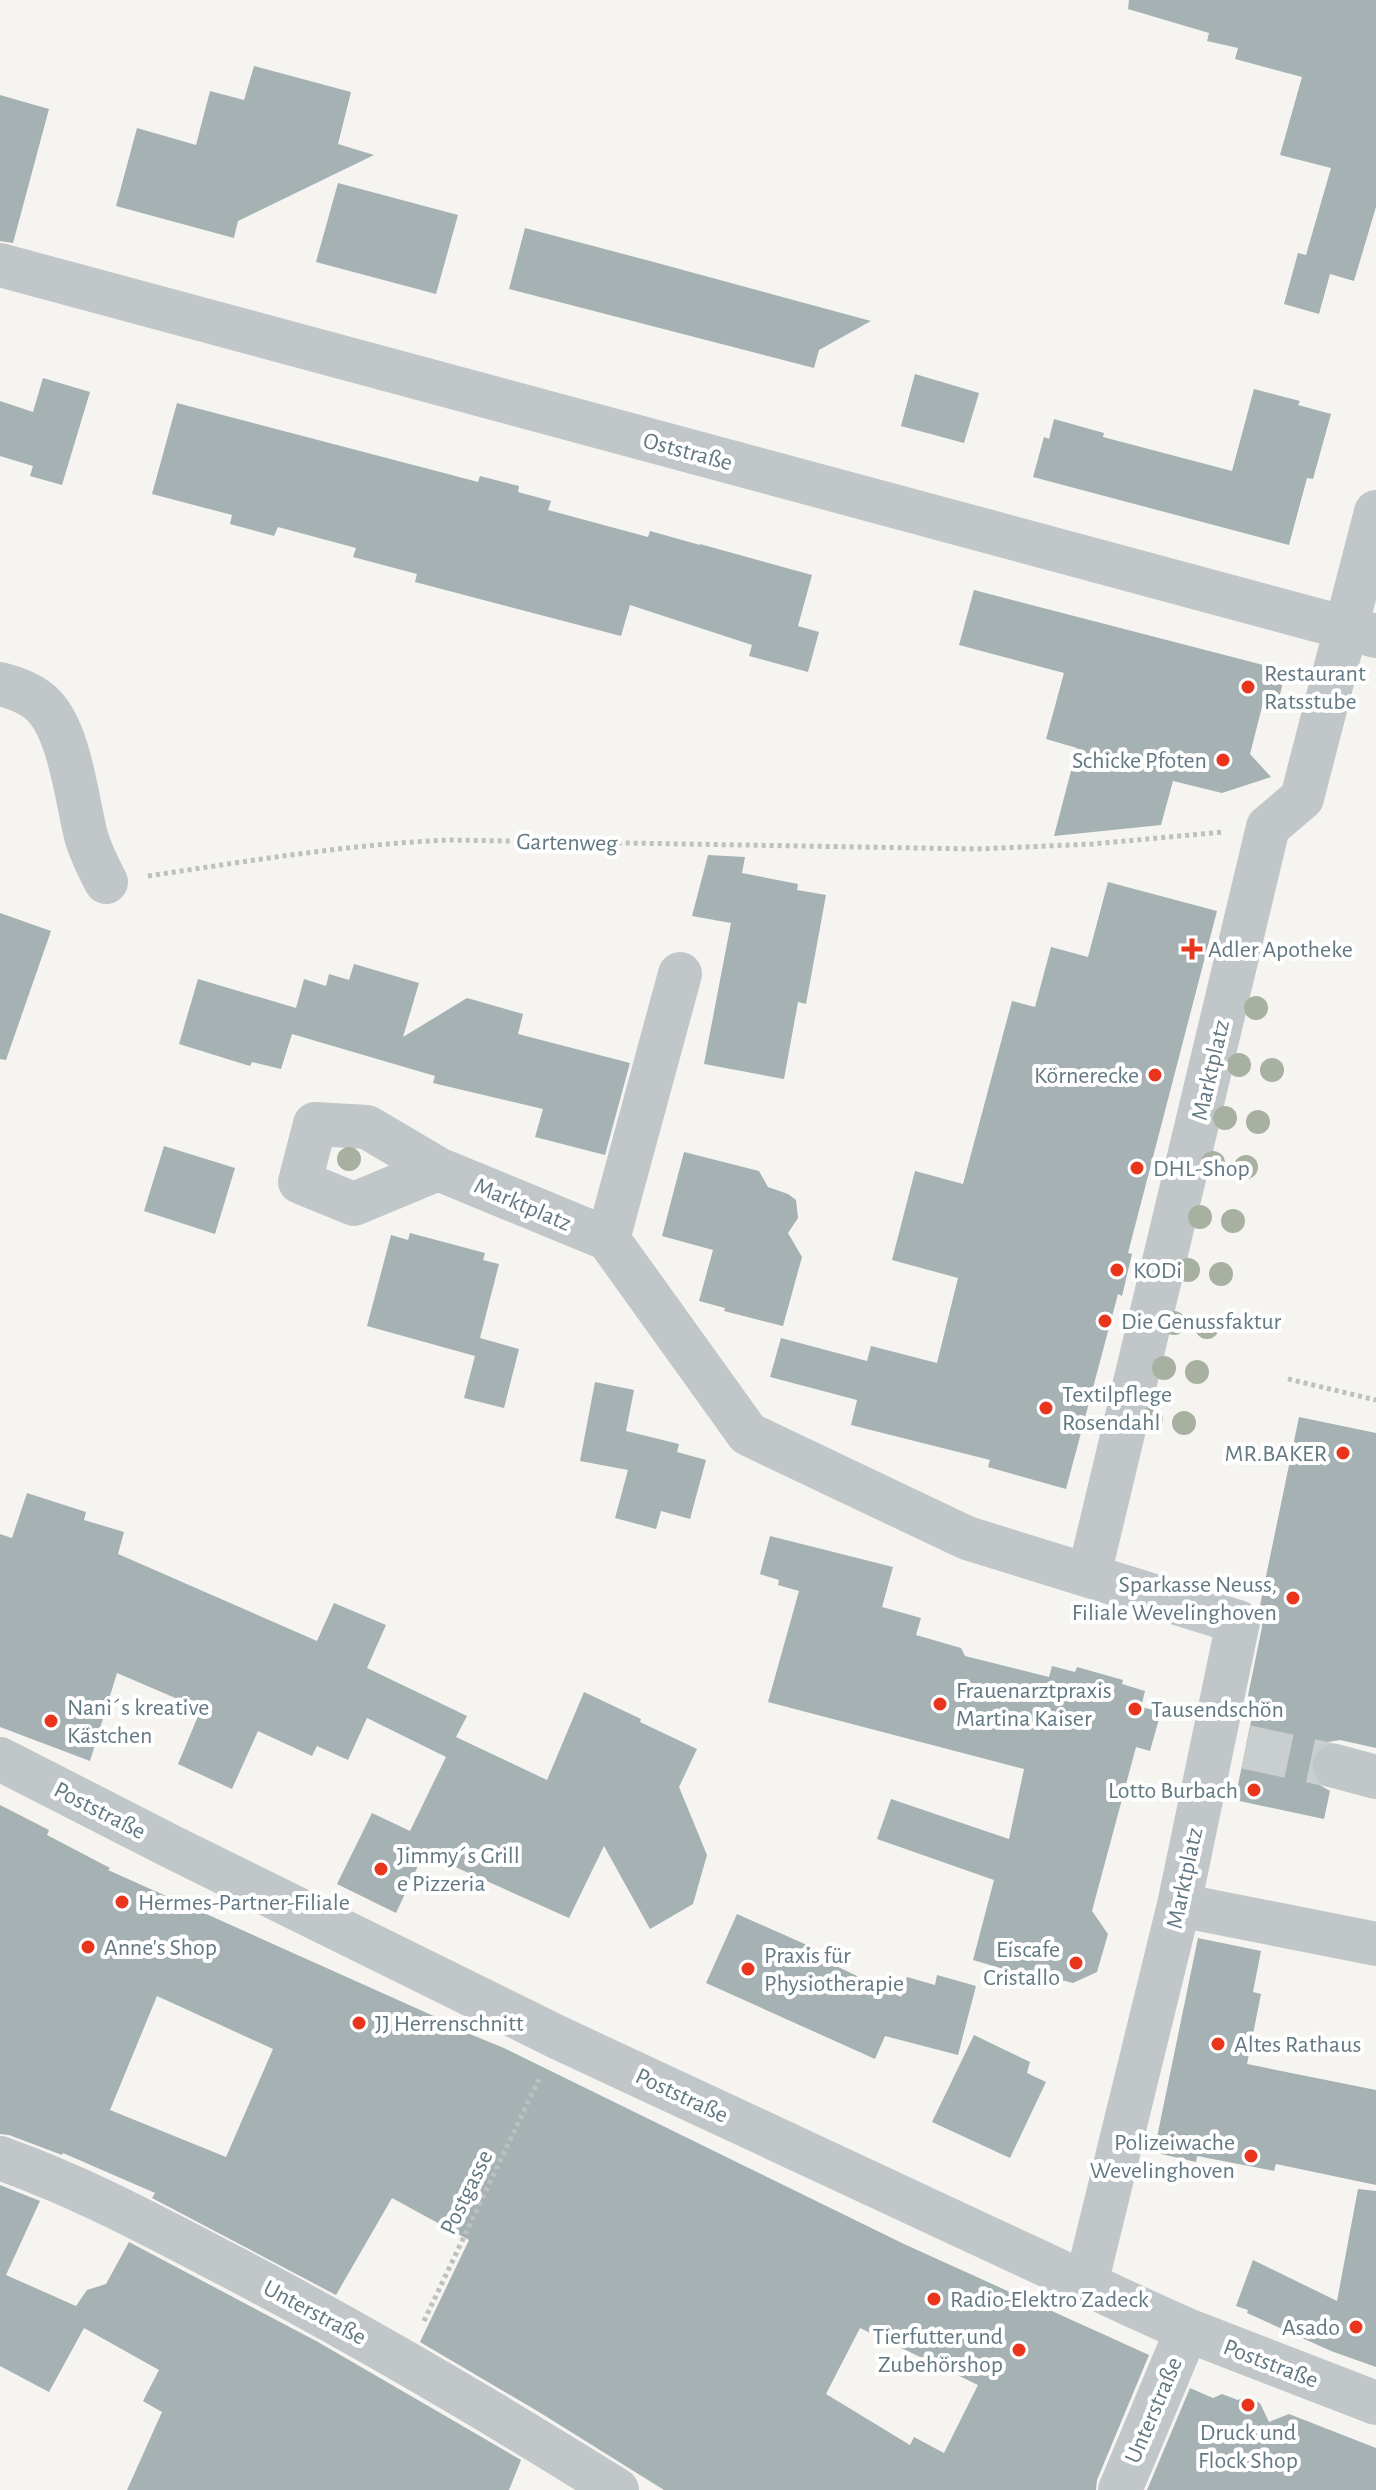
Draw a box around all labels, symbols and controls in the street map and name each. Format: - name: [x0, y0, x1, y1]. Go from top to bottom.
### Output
- street label: Oststraße: [641, 429, 735, 475]
- place label: Restaurant Ratsstube: [1264, 662, 1366, 714]
- marker: Restaurant Ratsstube: [1239, 678, 1257, 696]
- place label: Schicke Pfoten: [1072, 749, 1207, 773]
- marker: Schicke Pfoten: [1214, 751, 1232, 769]
- street label: Gartenweg: [516, 830, 618, 856]
- place label: Adler Apotheke: [1208, 938, 1353, 962]
- marker: Adler Apotheke: [1183, 940, 1201, 958]
- street label: Marktplatz: [1188, 1017, 1234, 1123]
- place label: Körnerecke: [1034, 1064, 1139, 1088]
- marker: Körnerecke: [1146, 1066, 1164, 1084]
- place label: DHL-Shop: [1153, 1157, 1250, 1181]
- marker: DHL-Shop: [1128, 1159, 1146, 1177]
- street label: Marktplatz: [471, 1174, 575, 1236]
- place label: KODi: [1133, 1259, 1182, 1283]
- marker: KODi: [1108, 1261, 1126, 1279]
- place label: Die Genussfaktur: [1121, 1310, 1281, 1334]
- marker: Die Genussfaktur: [1096, 1312, 1114, 1330]
- place label: Textilpflege Rosendahl: [1062, 1383, 1172, 1435]
- marker: Textilpflege Rosendahl: [1037, 1399, 1055, 1417]
- place label: MR.BAKER: [1224, 1442, 1327, 1466]
- marker: MR.BAKER: [1334, 1444, 1352, 1462]
- place label: Sparkasse Neuss, Filiale Wevelinghoven: [1072, 1573, 1277, 1625]
- marker: Sparkasse Neuss, Filiale Wevelinghoven: [1284, 1589, 1302, 1607]
- place label: Frauenarztpraxis Martina Kaiser: [956, 1679, 1112, 1731]
- marker: Frauenarztpraxis Martina Kaiser: [931, 1695, 949, 1713]
- place label: Nani´s kreative Kästchen: [67, 1696, 209, 1748]
- place label: Tausendschön: [1151, 1698, 1284, 1722]
- marker: Tausendschön: [1126, 1700, 1144, 1718]
- marker: Nani´s kreative Kästchen: [42, 1712, 60, 1730]
- street label: Poststraße: [50, 1778, 149, 1844]
- place label: Lotto Burbach: [1108, 1779, 1238, 1803]
- marker: Lotto Burbach: [1245, 1781, 1263, 1799]
- street label: Marktplatz: [1163, 1825, 1207, 1931]
- place label: Jimmy´s Grill e Pizzeria: [397, 1844, 520, 1896]
- marker: Jimmy´s Grill e Pizzeria: [372, 1860, 390, 1878]
- place label: Hermes-Partner-Filiale: [138, 1891, 350, 1915]
- marker: Hermes-Partner-Filiale: [113, 1893, 131, 1911]
- place label: Anne's Shop: [104, 1936, 217, 1960]
- marker: Anne's Shop: [79, 1938, 97, 1956]
- place label: Eiscafe Cristallo: [983, 1938, 1060, 1990]
- place label: Praxis für Physiotherapie: [764, 1944, 904, 1996]
- marker: Eiscafe Cristallo: [1067, 1954, 1085, 1972]
- marker: Praxis für Physiotherapie: [739, 1960, 757, 1978]
- place label: JJ Herrenschnitt: [375, 2012, 524, 2036]
- marker: JJ Herrenschnitt: [350, 2014, 368, 2032]
- place label: Altes Rathaus: [1234, 2033, 1361, 2057]
- marker: Altes Rathaus: [1209, 2035, 1227, 2053]
- street label: Poststraße: [632, 2064, 732, 2128]
- place label: Polizeiwache Wevelinghoven: [1090, 2131, 1235, 2183]
- street label: Postgasse: [436, 2146, 498, 2238]
- marker: Polizeiwache Wevelinghoven: [1242, 2147, 1260, 2165]
- street label: Unterstraße: [259, 2276, 370, 2350]
- place label: Radio-Elektro Zadeck: [950, 2288, 1149, 2312]
- marker: Radio-Elektro Zadeck: [925, 2290, 943, 2308]
- place label: Asado: [1282, 2316, 1340, 2340]
- marker: Asado: [1347, 2318, 1365, 2336]
- place label: Tierfutter und Zubehörshop: [873, 2325, 1003, 2377]
- street label: Poststraße: [1220, 2335, 1321, 2393]
- marker: Tierfutter und Zubehörshop: [1010, 2341, 1028, 2359]
- street label: Unterstraße: [1121, 2354, 1187, 2467]
- marker: Druck und Flock Shop: [1239, 2396, 1257, 2414]
- place label: Druck und Flock Shop: [1198, 2421, 1298, 2473]

